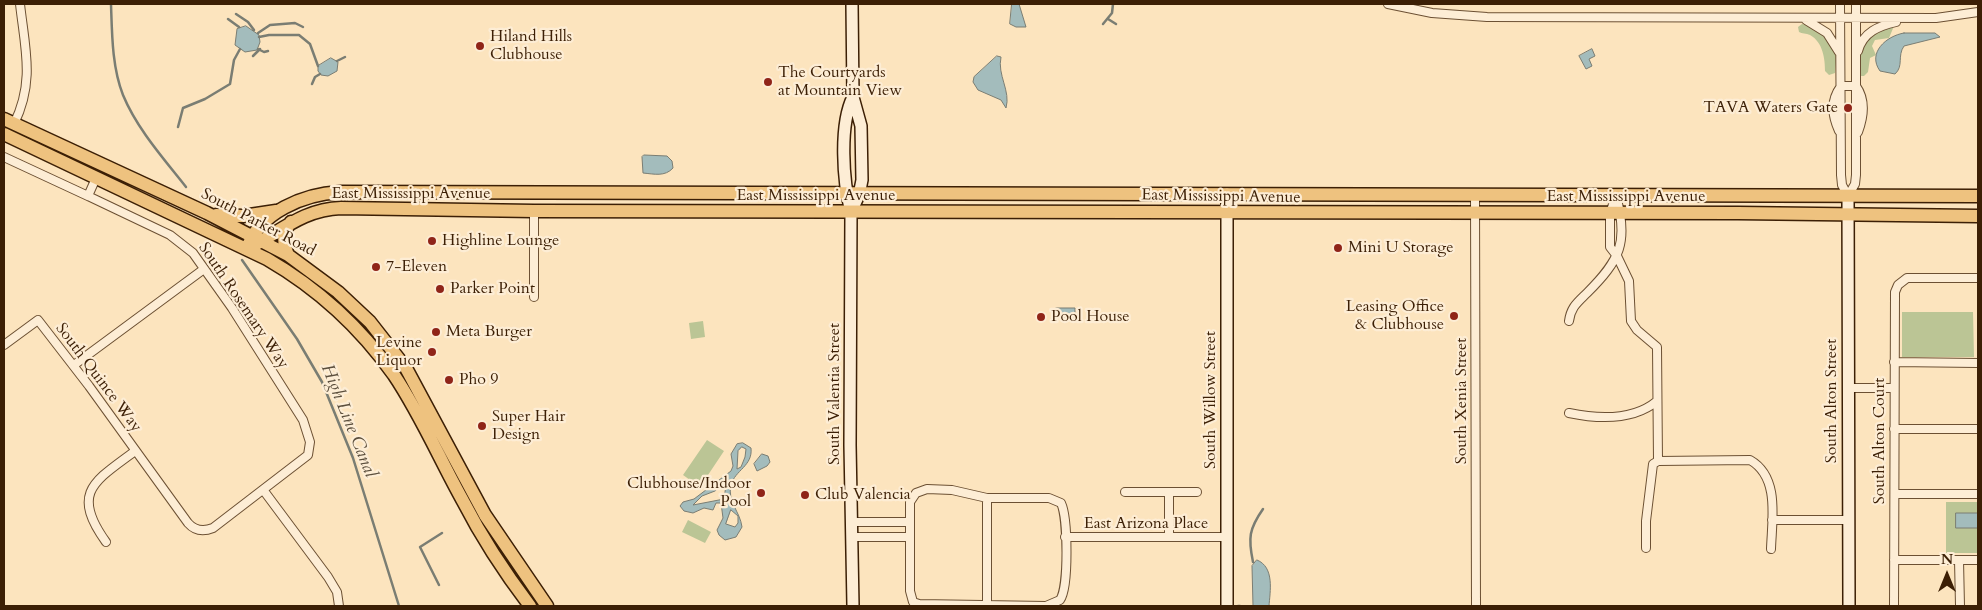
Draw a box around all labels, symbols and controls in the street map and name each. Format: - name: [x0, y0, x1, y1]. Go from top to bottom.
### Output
- place label: Hiland Hills Clubhouse: [490, 27, 572, 65]
- marker: Hiland Hills Clubhouse: [474, 40, 486, 52]
- place label: The Courtyards at Mountain View: [778, 63, 902, 101]
- marker: The Courtyards at Mountain View: [762, 76, 774, 88]
- place label: TAVA Waters Gate: [1703, 98, 1838, 118]
- marker: TAVA Waters Gate: [1842, 102, 1854, 114]
- street label: East Mississippi Avenue: [331, 184, 491, 204]
- street label: South Parker Road: [197, 185, 319, 261]
- street label: East Mississippi Avenue: [736, 186, 896, 206]
- street label: East Mississippi Avenue: [1141, 186, 1301, 208]
- street label: East Mississippi Avenue: [1546, 187, 1706, 207]
- place label: Highline Lounge: [442, 231, 559, 251]
- marker: Highline Lounge: [426, 235, 438, 247]
- place label: Mini U Storage: [1348, 238, 1454, 258]
- street label: South Rosemary Way: [194, 239, 292, 373]
- marker: Mini U Storage: [1332, 242, 1344, 254]
- place label: 7-Eleven: [386, 257, 447, 277]
- marker: 7-Eleven: [370, 261, 382, 273]
- place label: Parker Point: [450, 279, 535, 299]
- marker: Parker Point: [434, 283, 446, 295]
- place label: Leasing Office & Clubhouse: [1346, 297, 1444, 335]
- place label: Pool House: [1051, 307, 1130, 327]
- marker: Leasing Office & Clubhouse: [1448, 310, 1460, 322]
- marker: Pool House: [1035, 311, 1047, 323]
- street label: South Quince Way: [51, 320, 145, 436]
- place label: Meta Burger: [446, 322, 532, 342]
- street label: South Valentia Street: [825, 323, 845, 465]
- marker: Meta Burger: [430, 326, 442, 338]
- street label: South Willow Street: [1201, 331, 1221, 469]
- place label: Levine Liquor: [376, 333, 422, 371]
- street label: South Xenia Street: [1452, 338, 1472, 464]
- street label: South Alton Street: [1822, 339, 1842, 463]
- marker: Levine Liquor: [426, 346, 438, 358]
- water label: High Line Canal: [315, 361, 381, 481]
- place label: Pho 9: [459, 370, 498, 390]
- marker: Pho 9: [443, 374, 455, 386]
- street label: South Alton Court: [1870, 378, 1890, 504]
- place label: Super Hair Design: [492, 407, 565, 445]
- marker: Super Hair Design: [476, 420, 488, 432]
- place label: Clubhouse/Indoor Pool: [627, 474, 751, 512]
- place label: Club Valencia: [815, 485, 911, 505]
- marker: Clubhouse/Indoor Pool: [755, 487, 767, 499]
- marker: Club Valencia: [799, 489, 811, 501]
- street label: East Arizona Place: [1084, 514, 1208, 534]
- north arrow: [1922, 550, 1972, 600]
- text: N: [1941, 550, 1953, 569]

